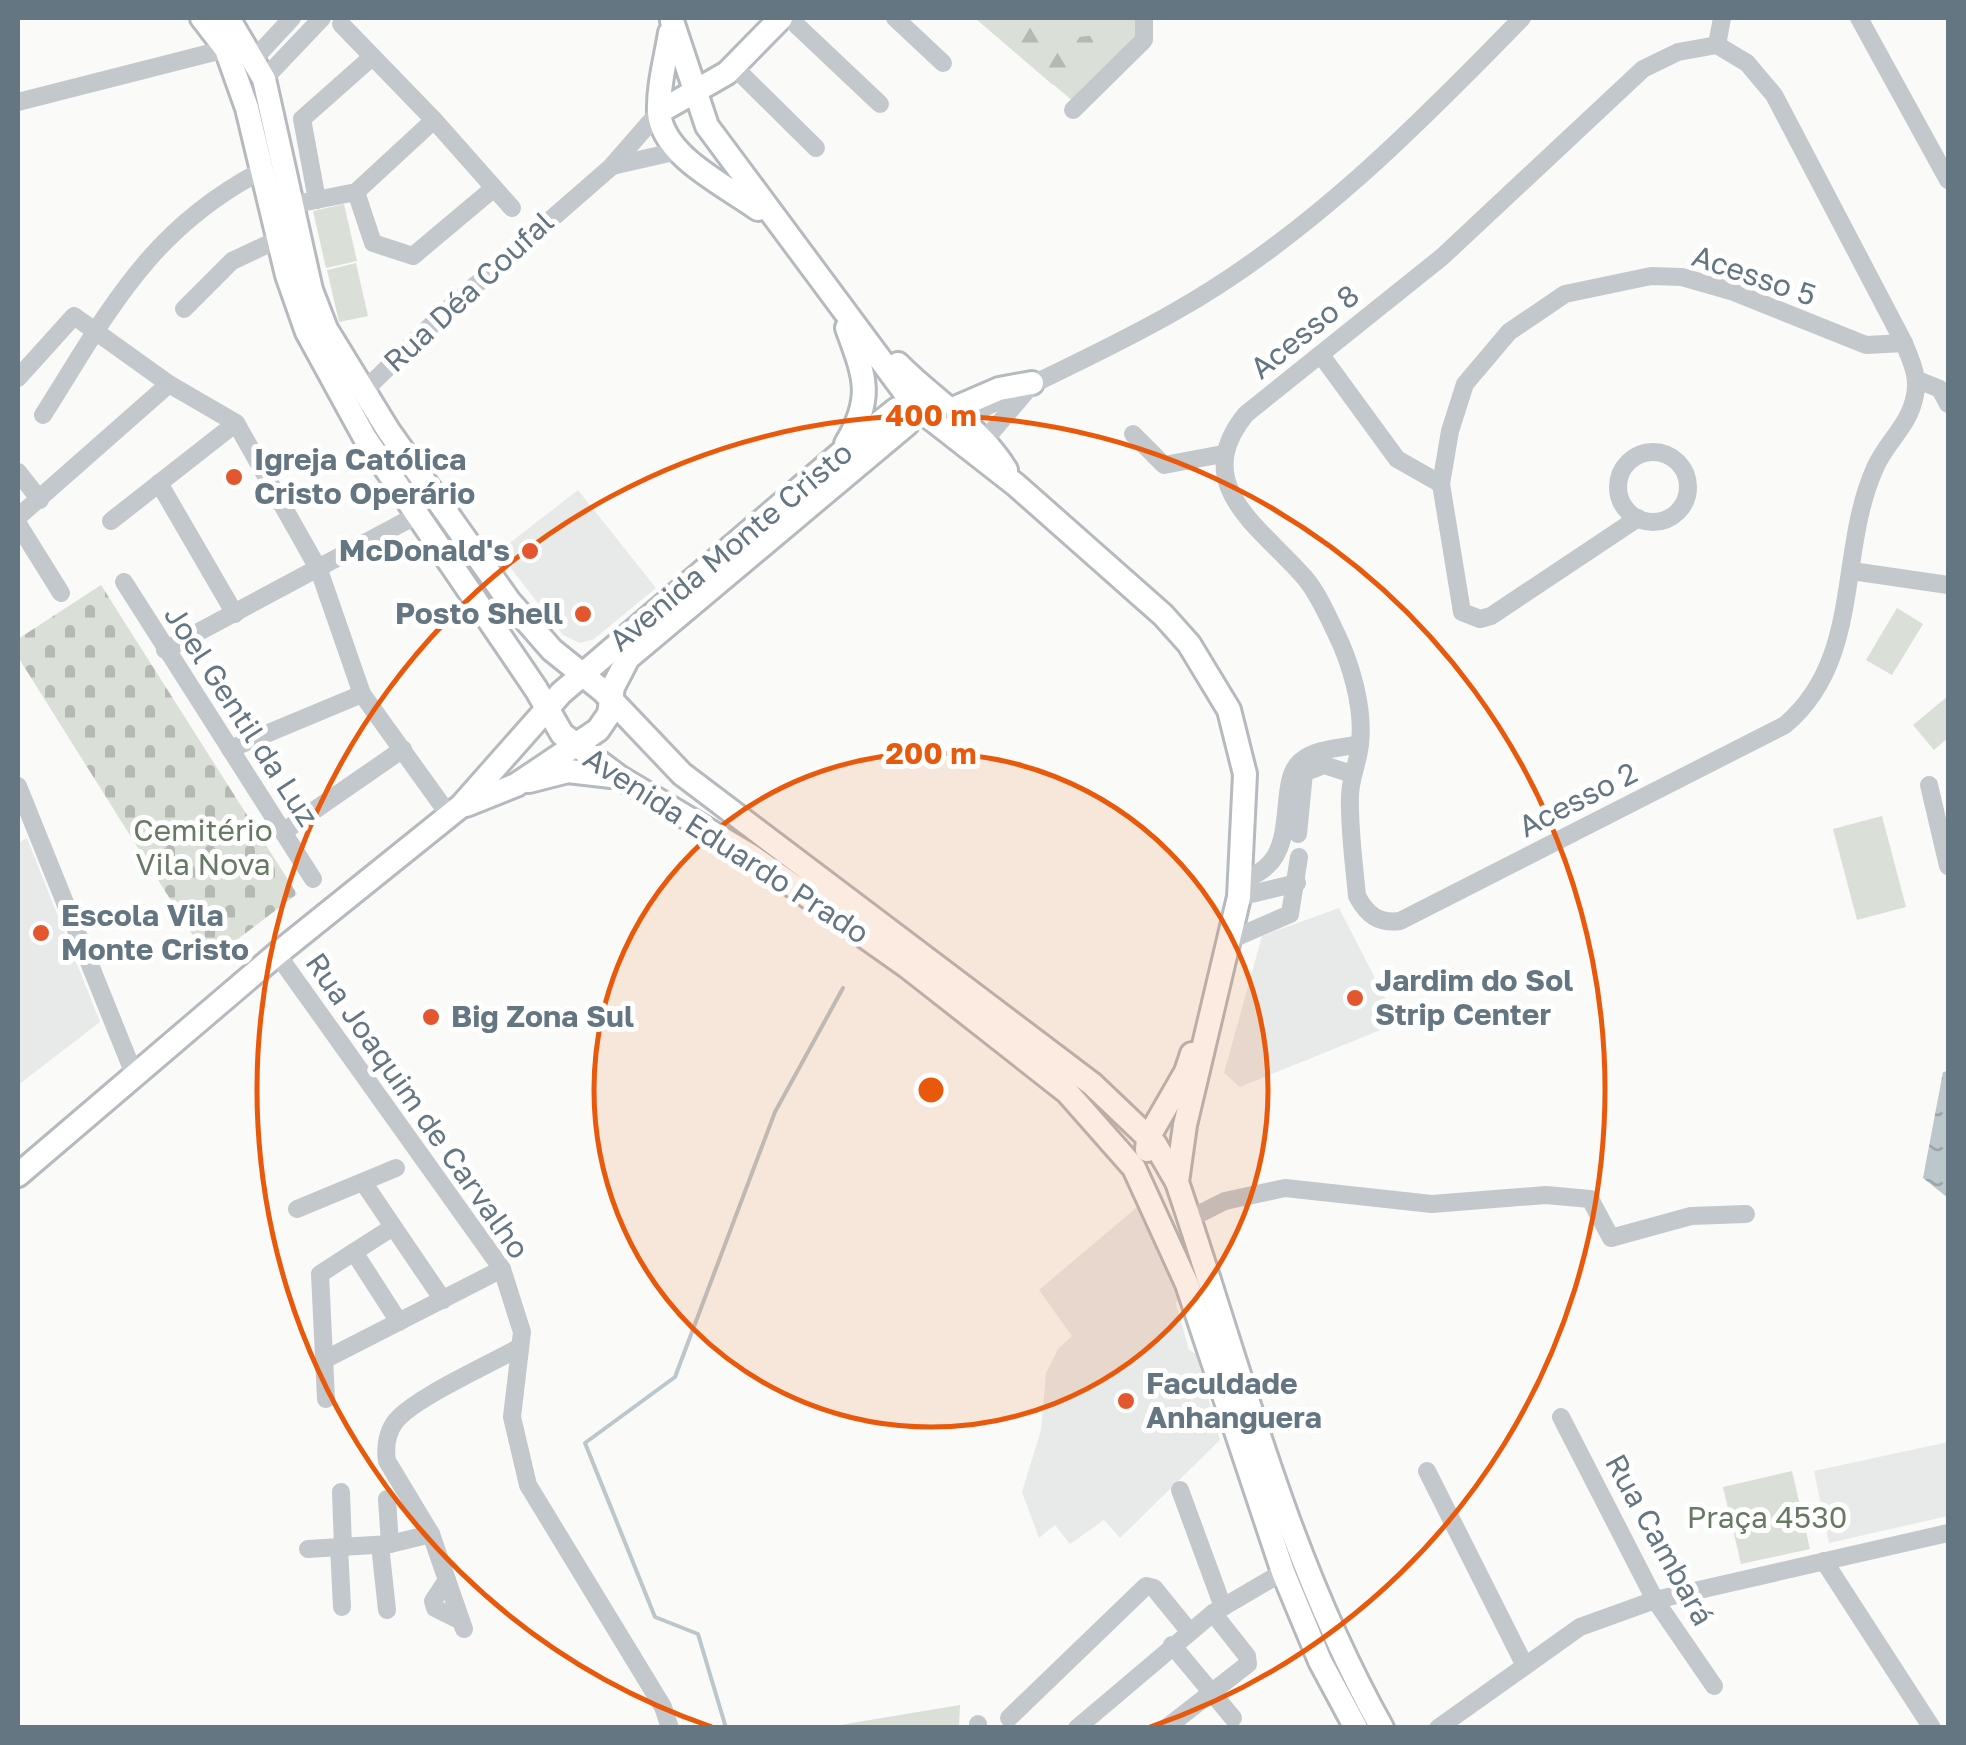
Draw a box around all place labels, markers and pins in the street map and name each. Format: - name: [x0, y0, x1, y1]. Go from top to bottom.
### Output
- place label: Igreja Católica Cristo Operário: [254, 441, 475, 511]
- marker: Igreja Católica Cristo Operário: [223, 466, 245, 488]
- place label: McDonald's: [339, 532, 510, 568]
- marker: McDonald's: [519, 540, 541, 562]
- place label: Posto Shell: [395, 595, 563, 631]
- marker: Posto Shell: [572, 603, 594, 625]
- place label: Escola Vila Monte Cristo: [61, 897, 249, 967]
- marker: Escola Vila Monte Cristo: [30, 922, 52, 944]
- place label: Jardim do Sol Strip Center: [1375, 962, 1573, 1032]
- marker: Jardim do Sol Strip Center: [1344, 987, 1366, 1009]
- place label: Big Zona Sul: [451, 998, 634, 1034]
- marker: Big Zona Sul: [420, 1006, 442, 1028]
- centre of rings: [913, 1072, 949, 1108]
- place label: Faculdade Anhanguera: [1146, 1365, 1322, 1435]
- marker: Faculdade Anhanguera: [1115, 1390, 1137, 1412]

